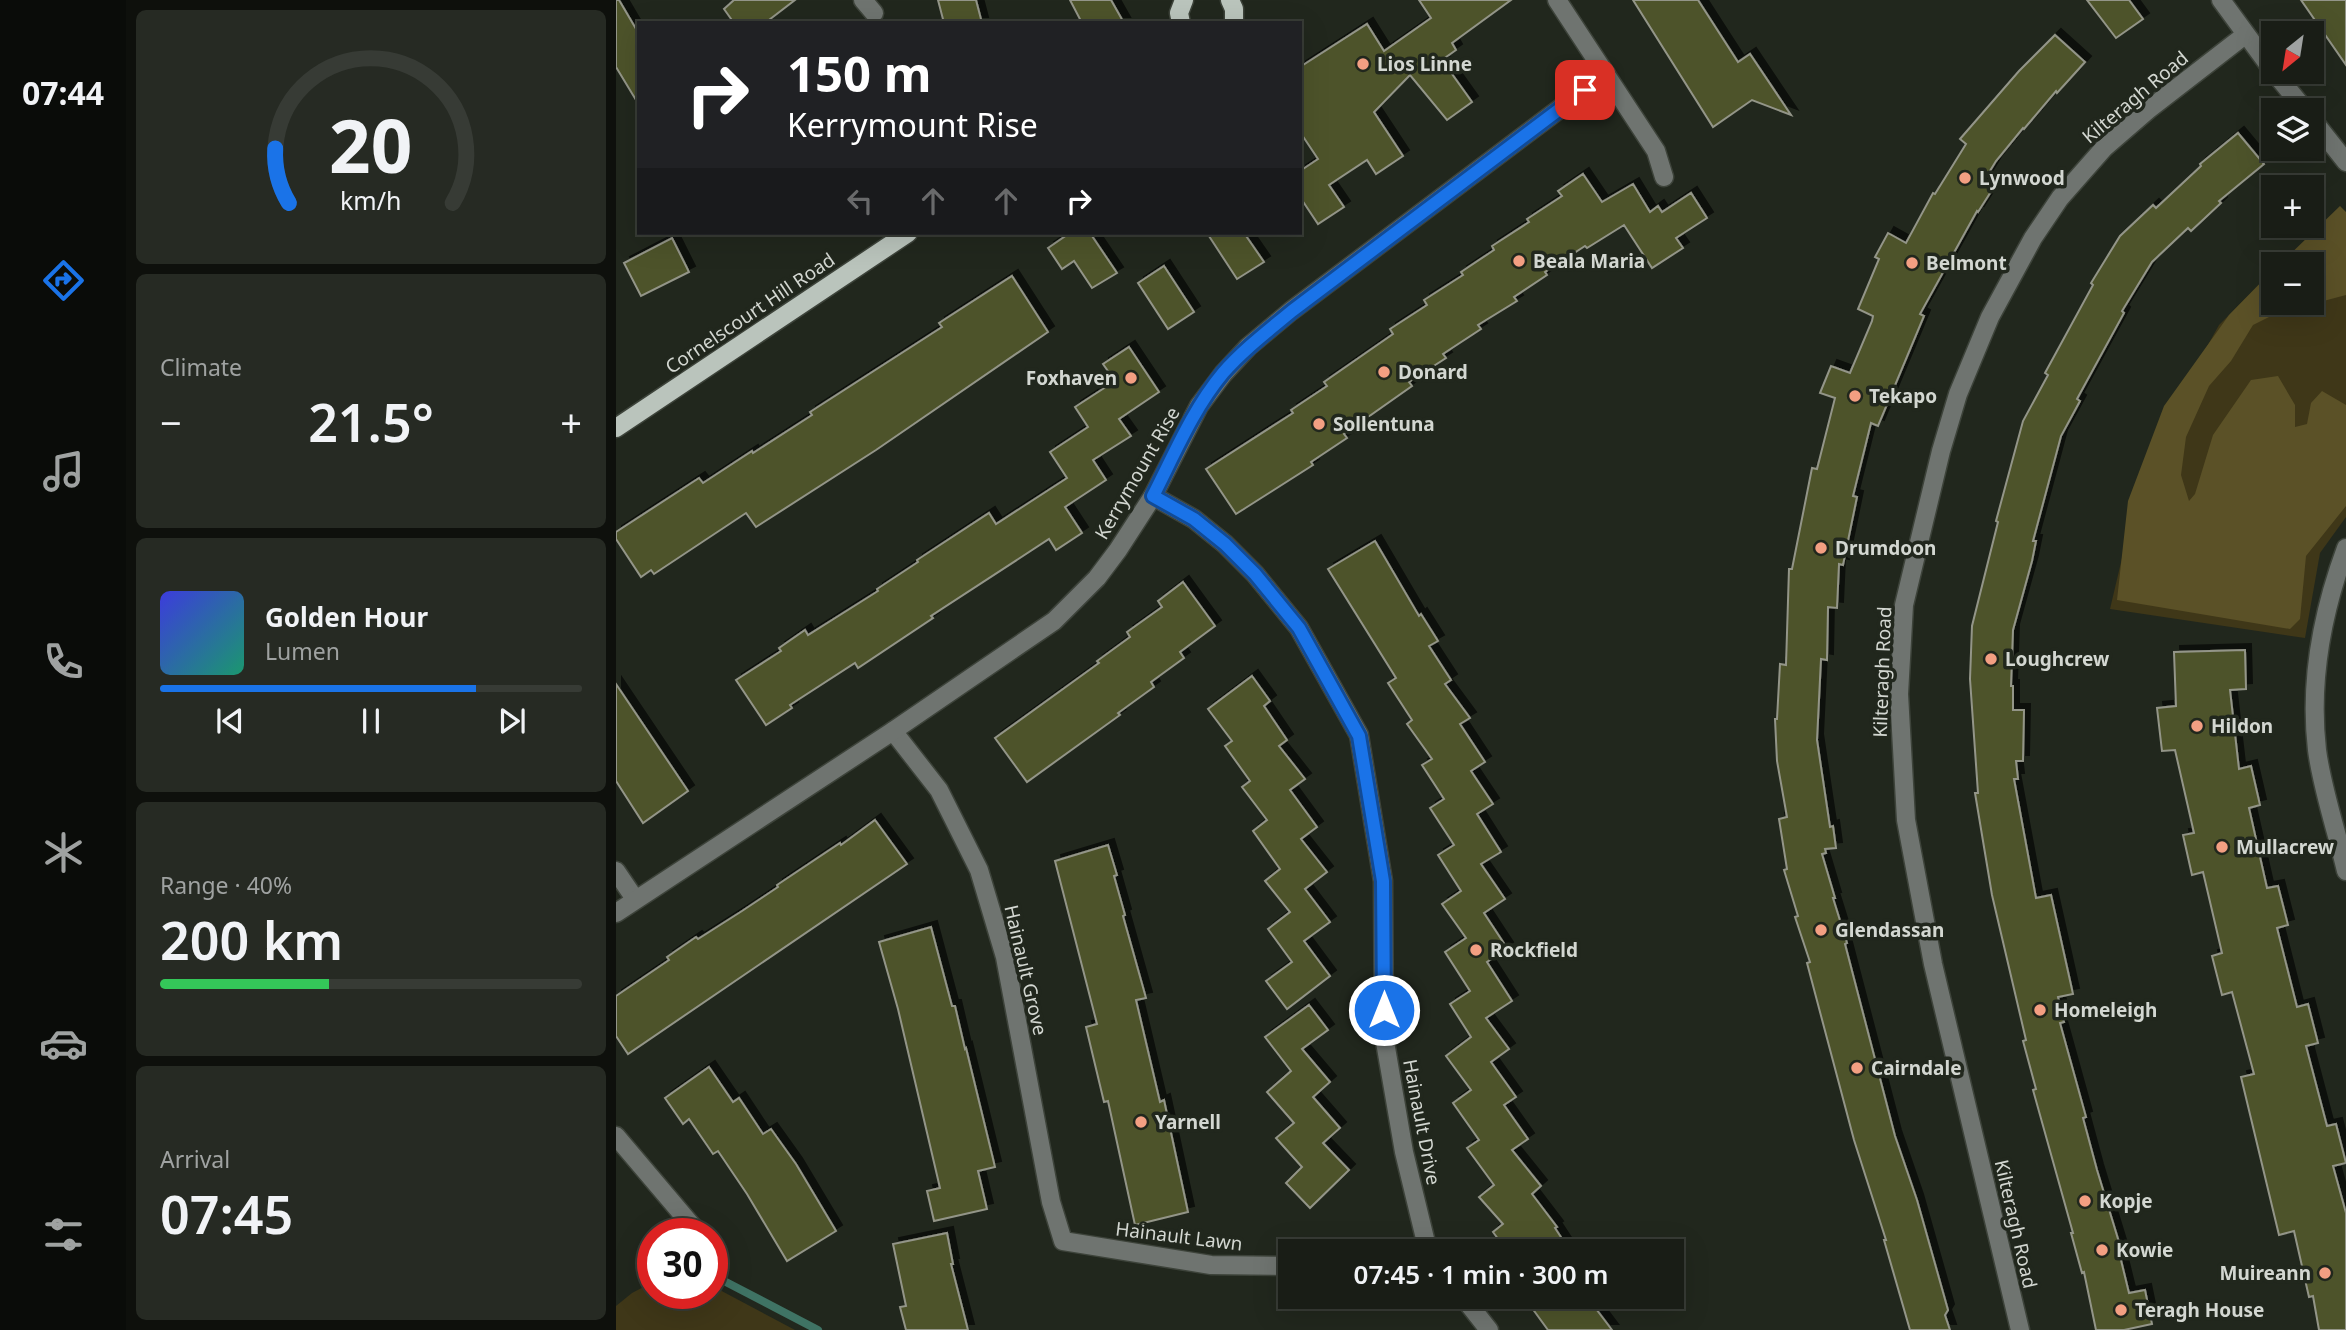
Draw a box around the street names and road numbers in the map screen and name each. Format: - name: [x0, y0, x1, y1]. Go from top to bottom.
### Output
- street label: Kilteragh Road: [2076, 45, 2194, 149]
- street label: Cornelscourt Hill Road: [660, 247, 840, 379]
- street label: Kerrymount Rise: [1089, 402, 1185, 544]
- street label: Kilteragh Road: [1867, 606, 1897, 738]
- street label: Hainault Grove: [998, 902, 1054, 1038]
- street label: Hainault Drive: [1397, 1057, 1447, 1187]
- street label: Kilteragh Road: [1989, 1157, 2043, 1291]
- street label: Hainault Lawn: [1114, 1215, 1244, 1257]

